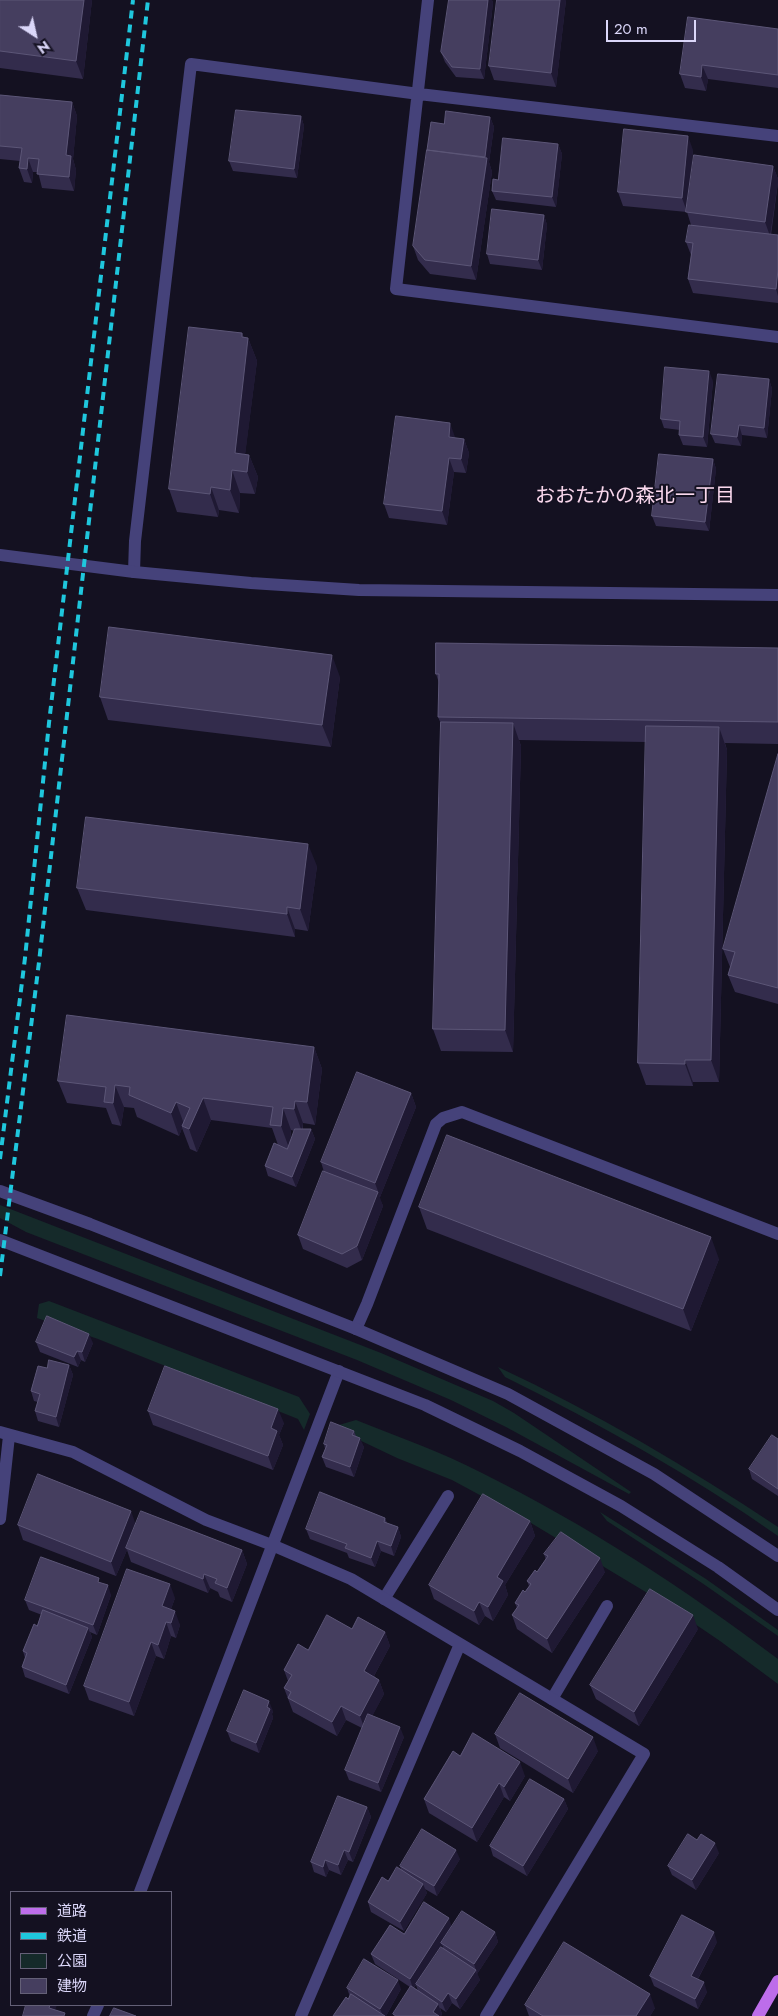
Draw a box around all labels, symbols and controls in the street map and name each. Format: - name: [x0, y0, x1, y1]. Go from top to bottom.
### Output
- north arrow: [10, 10, 60, 60]
- scale bar: [608, 10, 698, 42]
- text: 20 m: [614, 18, 648, 40]
- text: N: [33, 36, 54, 59]
- district label: おおたかの森北一丁目: [535, 485, 735, 509]
- legend: [10, 1891, 172, 2006]
- text: 道路: [57, 1900, 87, 1922]
- text: 鉄道: [57, 1925, 87, 1947]
- text: 公園: [57, 1950, 87, 1972]
- text: 建物: [57, 1975, 87, 1997]

